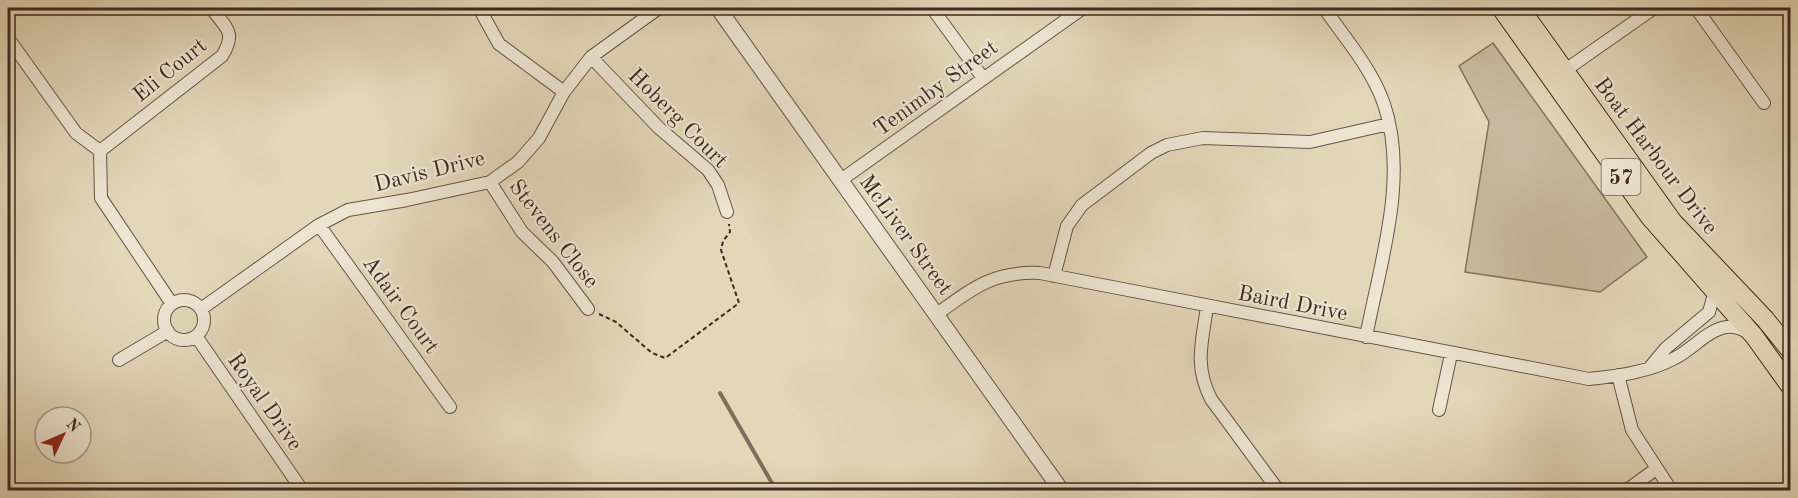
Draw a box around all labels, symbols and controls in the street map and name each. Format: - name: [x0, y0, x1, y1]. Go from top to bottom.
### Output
- street label: Eli Court: [129, 35, 211, 107]
- street label: Tenimby Street: [870, 37, 1002, 141]
- street label: Hoberg Court: [624, 64, 732, 172]
- street label: Boat Harbour Drive: [1589, 74, 1721, 239]
- street label: Davis Drive: [372, 148, 487, 196]
- road number: 57: [1602, 159, 1640, 195]
- street label: McLiver Street: [854, 171, 956, 299]
- street label: Stevens Close: [504, 176, 602, 293]
- street label: Adair Court: [358, 252, 443, 358]
- street label: Baird Drive: [1236, 283, 1349, 325]
- street label: Royal Drive: [223, 349, 306, 455]
- north arrow: [33, 405, 93, 465]
- text: N: [62, 416, 83, 436]

